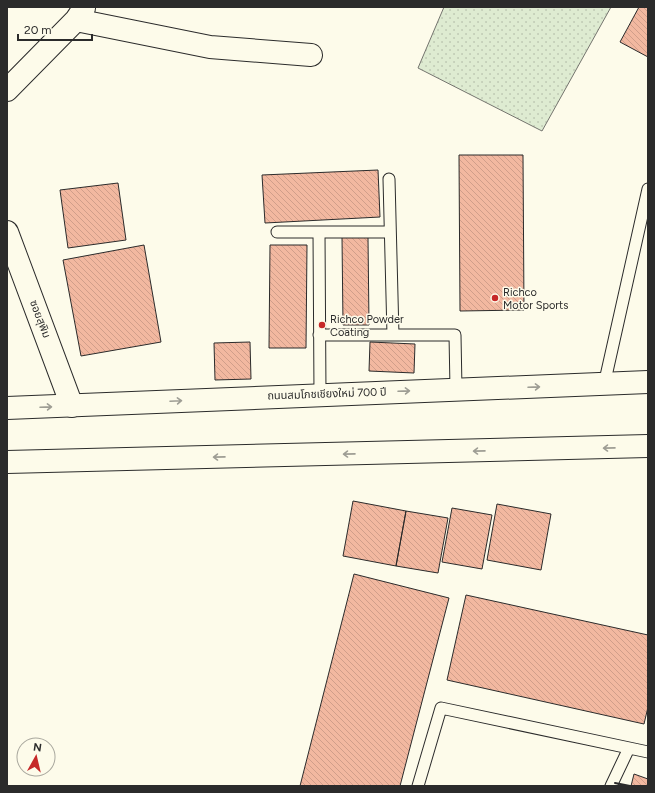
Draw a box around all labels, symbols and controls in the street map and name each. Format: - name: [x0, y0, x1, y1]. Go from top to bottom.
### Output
- scale bar: [18, 16, 92, 42]
- text: 20 m: [24, 23, 52, 37]
- place label: Richco Motor Sports: [503, 286, 568, 312]
- marker: Richco Motor Sports: [490, 293, 500, 303]
- street label: ซอยสุพิม: [27, 298, 53, 340]
- place label: Richco Powder Coating: [330, 313, 404, 339]
- marker: Richco Powder Coating: [317, 320, 327, 330]
- one-way arrow: [527, 383, 540, 391]
- street label: ถนนสมโภชเชียงใหม่ 700 ปี: [267, 385, 387, 403]
- one-way arrow: [397, 387, 410, 395]
- one-way arrow: [169, 397, 182, 405]
- one-way arrow: [39, 403, 52, 411]
- one-way arrow: [603, 444, 616, 452]
- one-way arrow: [473, 447, 486, 455]
- one-way arrow: [343, 450, 356, 458]
- one-way arrow: [213, 453, 226, 461]
- north arrow: [16, 737, 56, 777]
- text: N: [32, 741, 42, 755]

